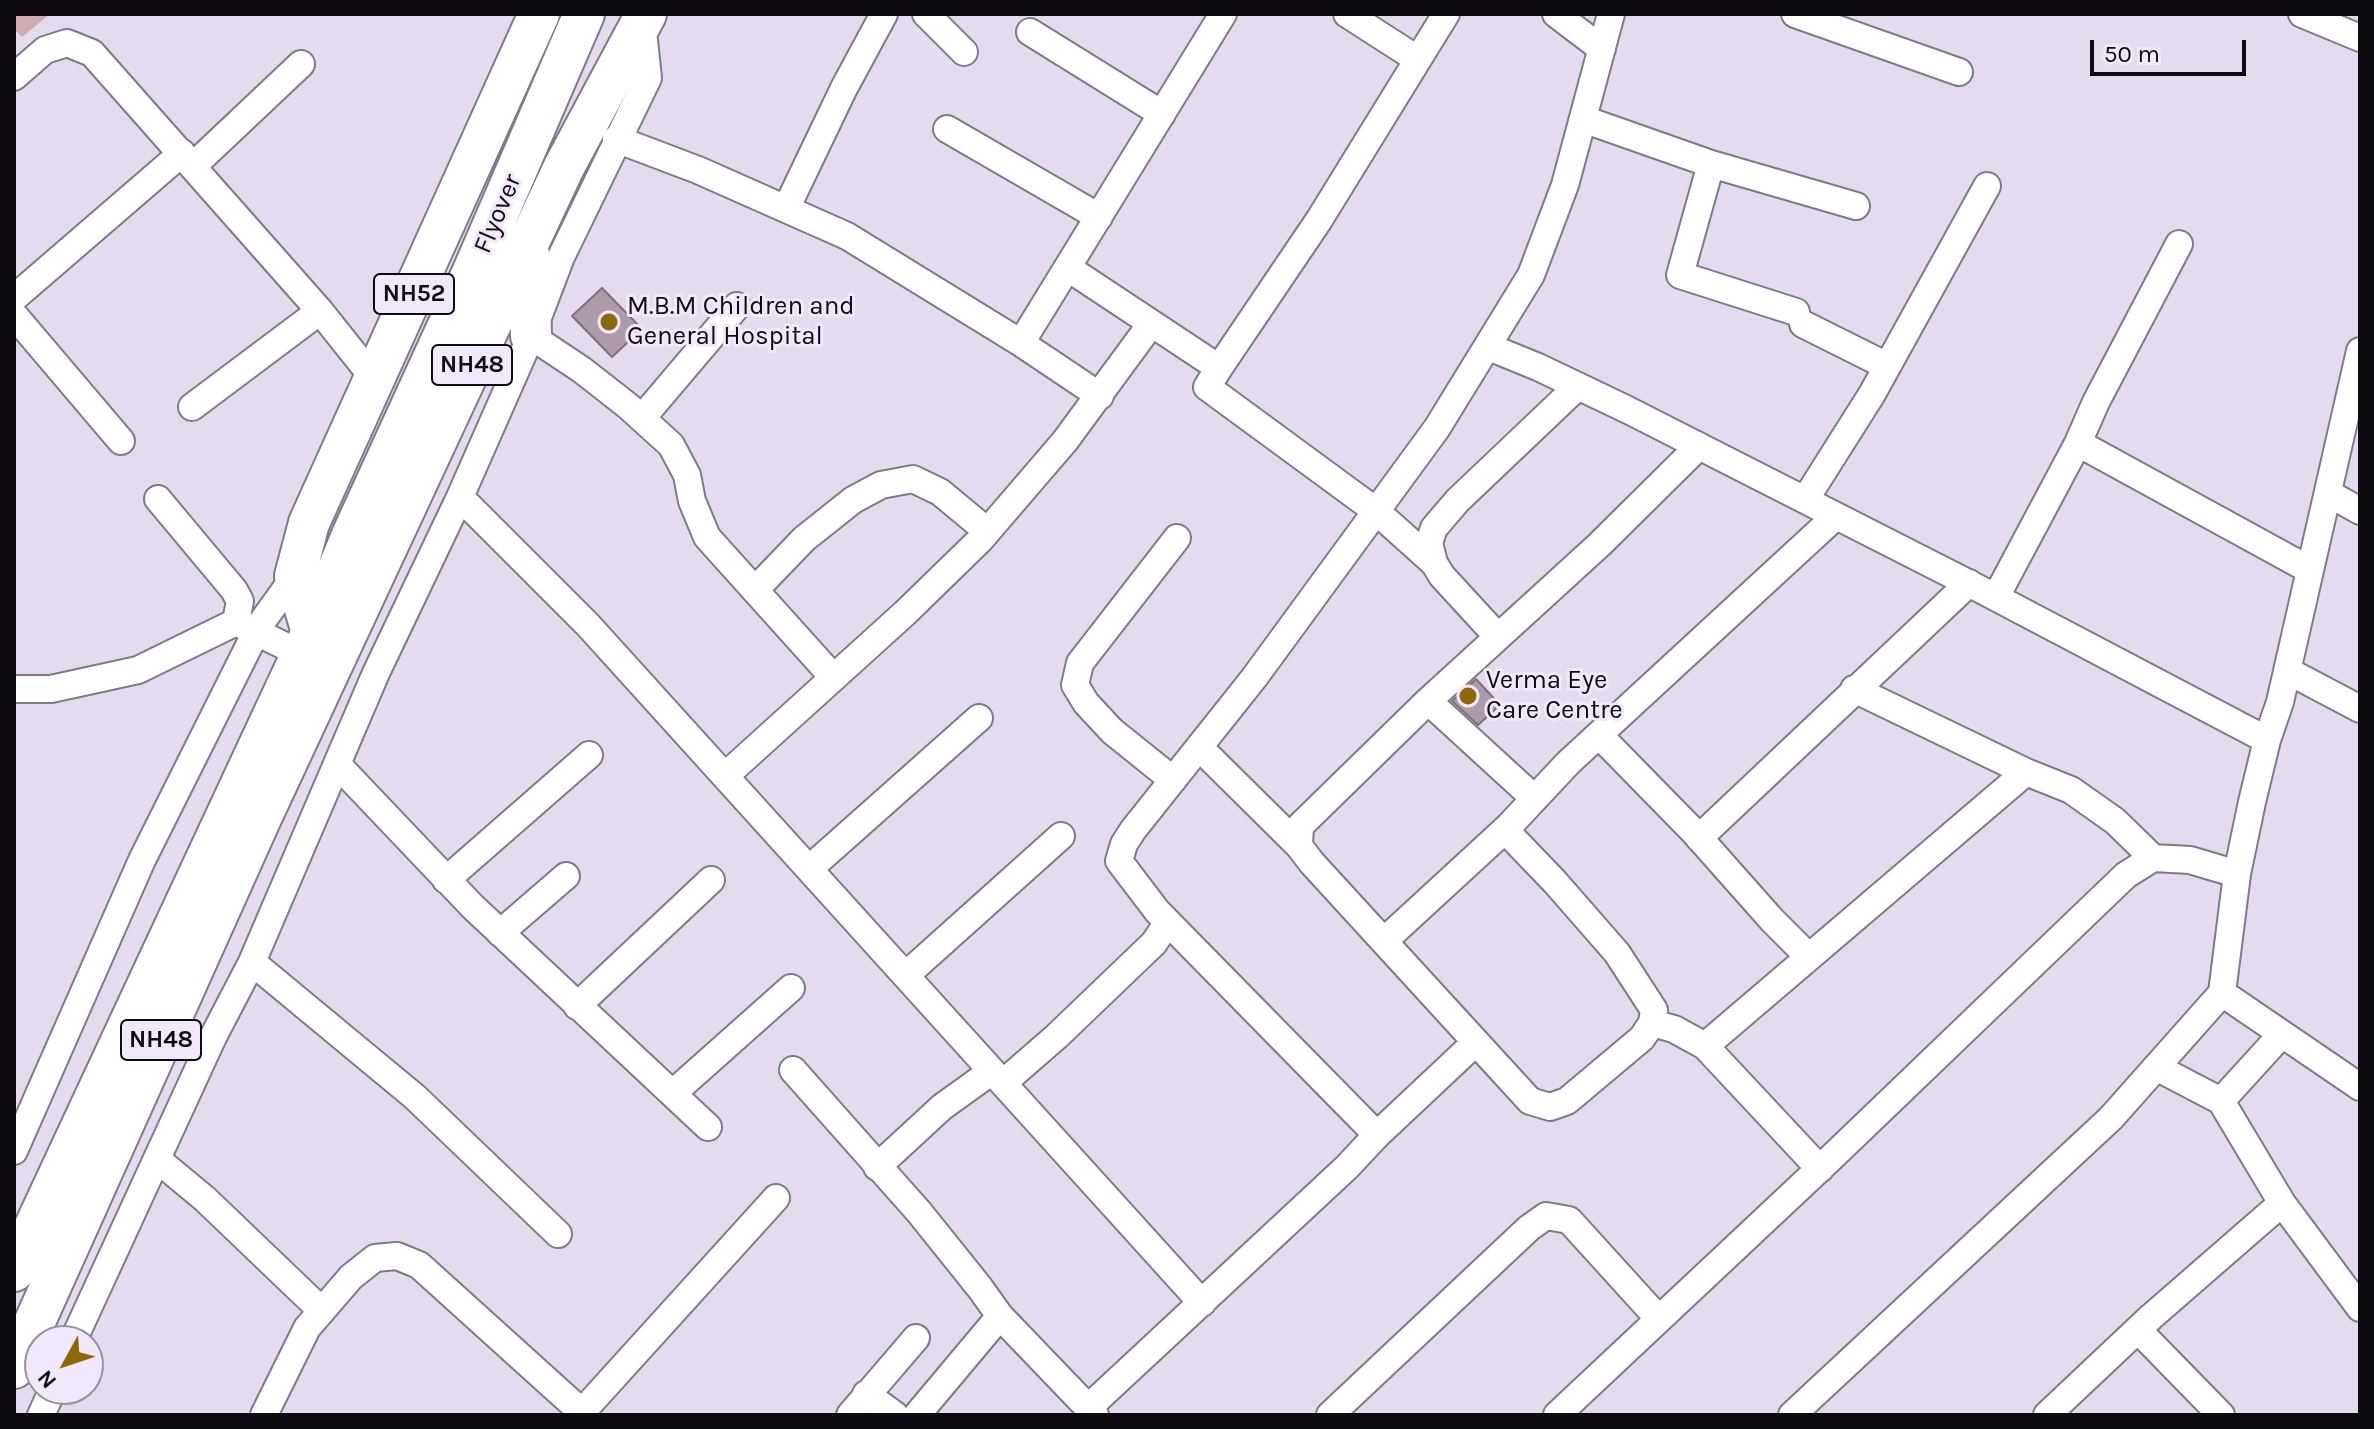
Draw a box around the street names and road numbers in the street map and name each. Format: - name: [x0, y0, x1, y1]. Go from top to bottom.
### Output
- street label: Flyover: [467, 170, 529, 258]
- road number: NH52: [374, 274, 454, 314]
- road number: NH48: [432, 345, 512, 385]
- road number: NH48: [121, 1020, 201, 1060]

